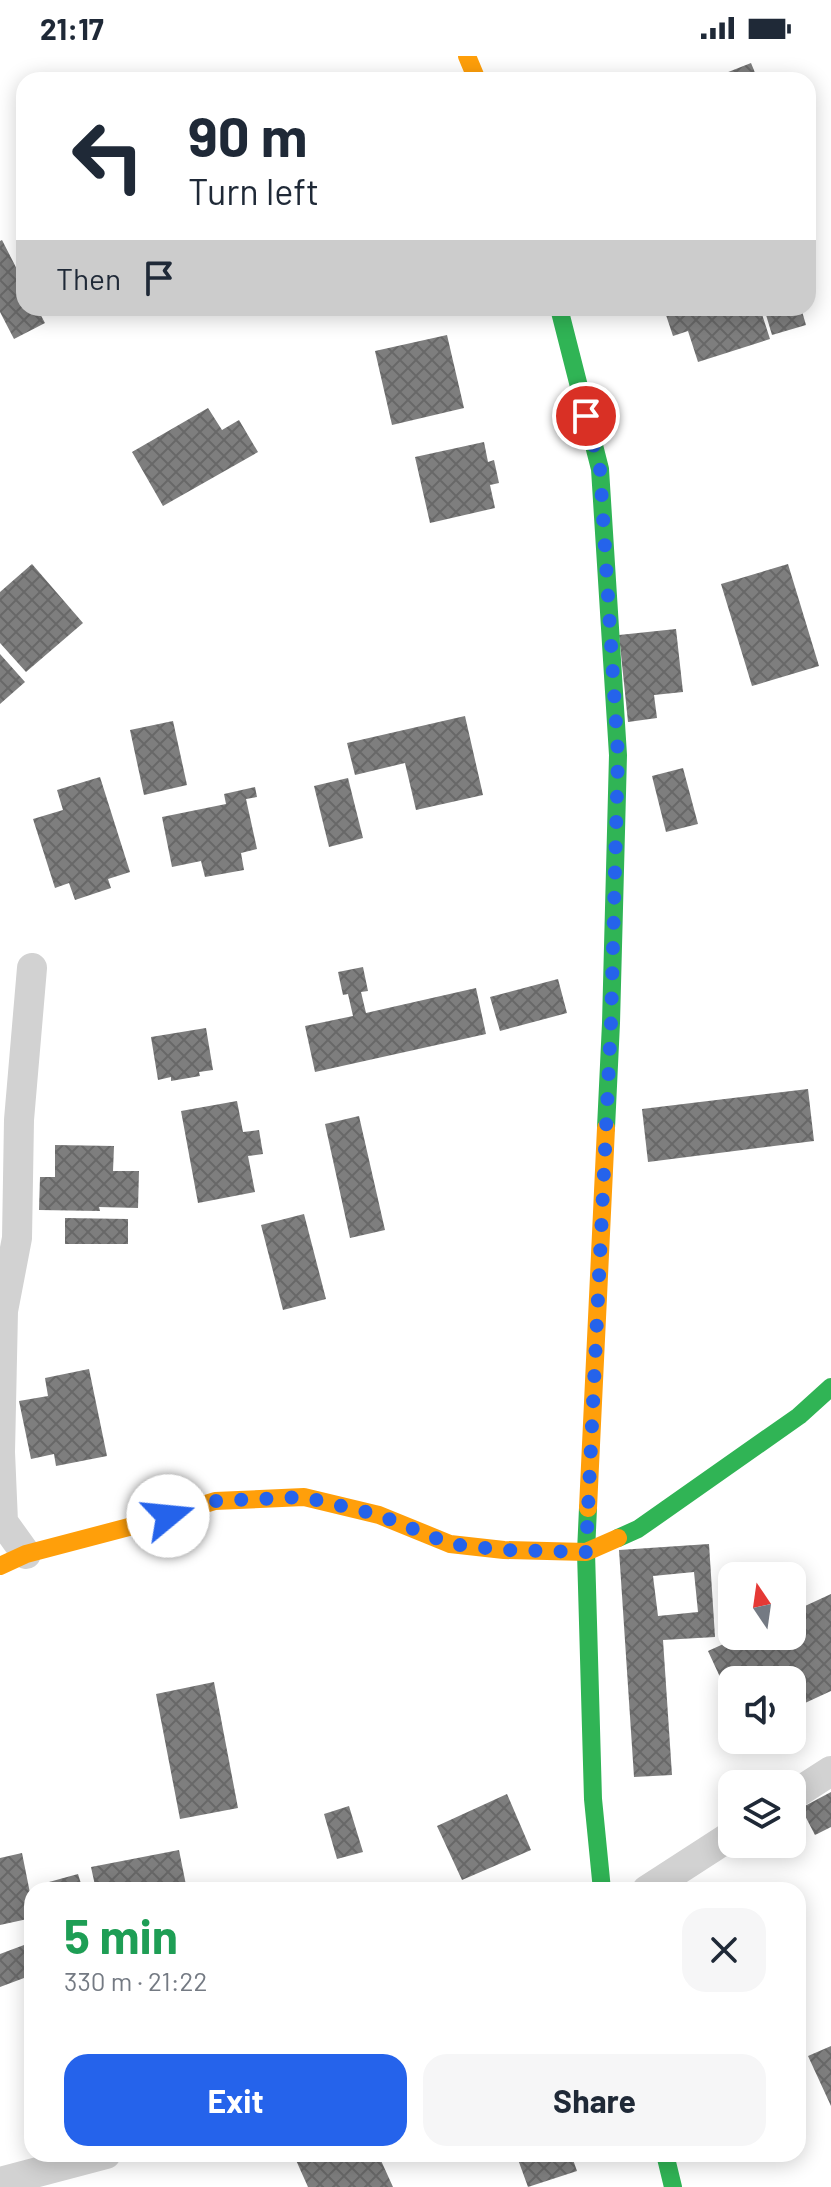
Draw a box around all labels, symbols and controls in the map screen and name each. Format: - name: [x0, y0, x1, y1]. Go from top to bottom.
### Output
- text: 21:17: [40, 10, 104, 46]
- text: 90 m: [188, 101, 308, 168]
- icon: left: [56, 104, 160, 208]
- text: Turn left: [188, 169, 319, 212]
- icon: arrive: [137, 256, 181, 300]
- text: Then: [56, 260, 121, 296]
- pin: [552, 382, 620, 450]
- icon: arrive: [564, 394, 608, 438]
- position arrow: [126, 1474, 210, 1558]
- north arrow: [718, 1562, 806, 1650]
- map controls: [718, 1562, 806, 1858]
- button: sound: [718, 1666, 806, 1754]
- button: layers: [718, 1770, 806, 1858]
- text: 5 min: [64, 1906, 178, 1964]
- button: close: [682, 1908, 766, 1992]
- text: 330 m · 21:22: [64, 1965, 207, 1996]
- button: Exit: [64, 2054, 407, 2146]
- button: Share: [423, 2054, 766, 2146]

